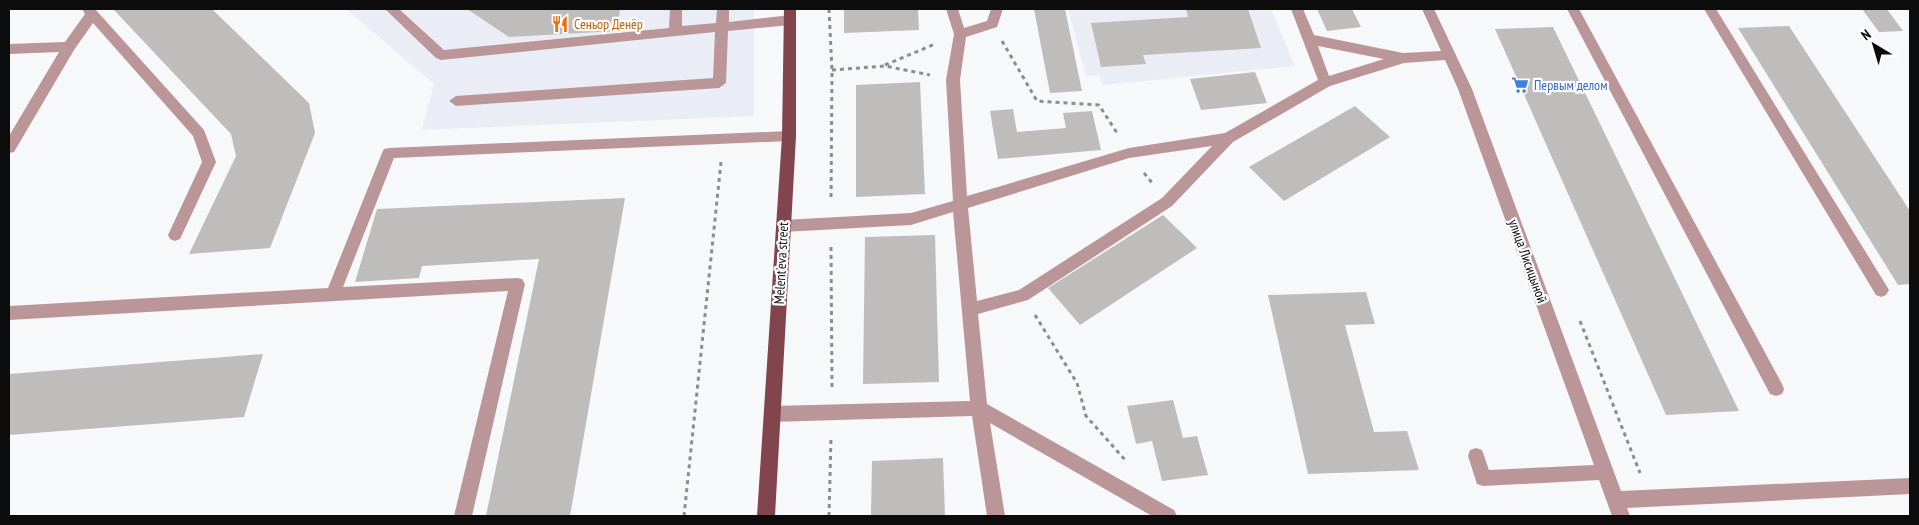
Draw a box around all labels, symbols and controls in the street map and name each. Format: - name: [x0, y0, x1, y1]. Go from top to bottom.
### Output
- restaurant icon: Сеньор Денёр: [550, 14, 570, 34]
- place label: Сеньор Денёр: [574, 15, 643, 33]
- north arrow: [1849, 20, 1899, 70]
- text: N: [1857, 25, 1875, 44]
- supermarket icon: Первым делом: [1510, 75, 1530, 95]
- place label: Первым делом: [1534, 76, 1607, 94]
- street label: улица Лисицыной: [1504, 217, 1552, 305]
- street label: Melent'eva street: [770, 221, 792, 305]

